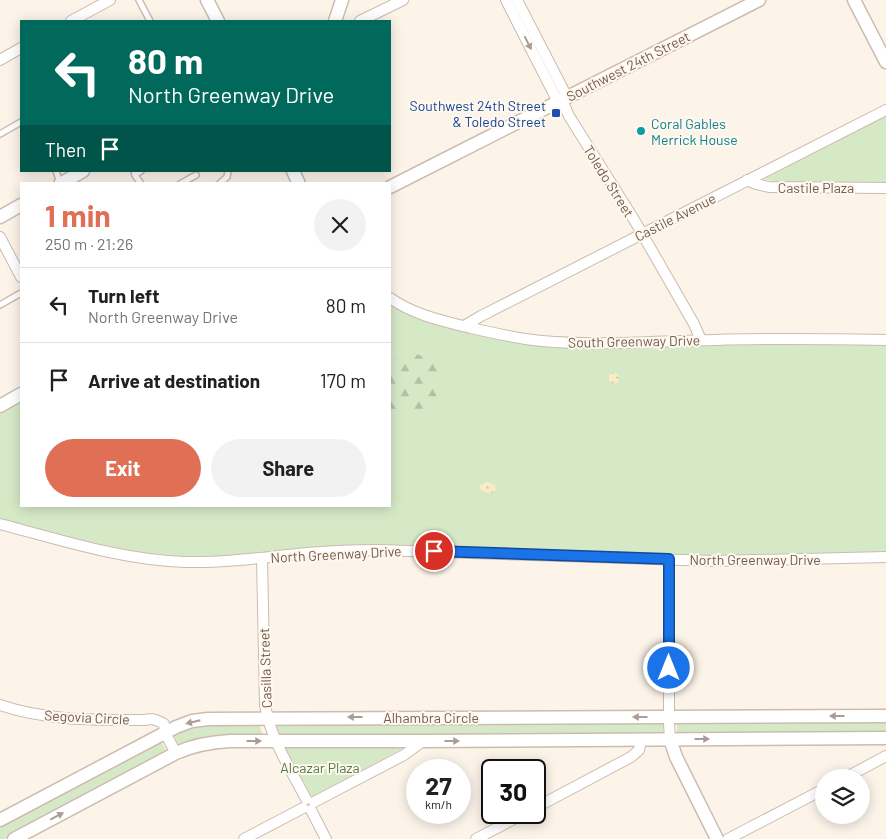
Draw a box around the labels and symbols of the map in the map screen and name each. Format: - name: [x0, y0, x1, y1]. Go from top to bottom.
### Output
- street label: Southwest 24th Street: [563, 27, 693, 105]
- one-way arrow: [524, 36, 532, 51]
- place label: Southwest 24th Street & Toledo Street: [409, 97, 546, 130]
- marker: Southwest 24th Street & Toledo Street: [550, 107, 562, 119]
- place label: Coral Gables Merrick House: [651, 115, 738, 148]
- marker: Coral Gables Merrick House: [635, 125, 647, 137]
- street label: Toledo Street: [580, 142, 638, 220]
- street label: Castile Plaza: [778, 179, 854, 196]
- street label: Castile Avenue: [632, 189, 718, 245]
- street label: South Greenway Drive: [568, 331, 700, 351]
- pin: [413, 530, 455, 572]
- street label: North Greenway Drive: [270, 542, 402, 566]
- street label: North Greenway Drive: [689, 551, 821, 568]
- street label: Casilla Street: [255, 627, 275, 709]
- position arrow: [642, 641, 694, 693]
- street label: Segovia Circle: [44, 706, 130, 728]
- street label: Alhambra Circle: [383, 709, 479, 726]
- one-way arrow: [829, 712, 845, 720]
- one-way arrow: [347, 713, 363, 721]
- one-way arrow: [632, 713, 648, 721]
- one-way arrow: [185, 718, 200, 726]
- one-way arrow: [694, 735, 710, 743]
- one-way arrow: [444, 737, 460, 745]
- one-way arrow: [246, 738, 262, 746]
- park label: Alcazar Plaza: [280, 759, 360, 776]
- speed limit sign: 30: [481, 759, 546, 824]
- one-way arrow: [49, 812, 64, 820]

